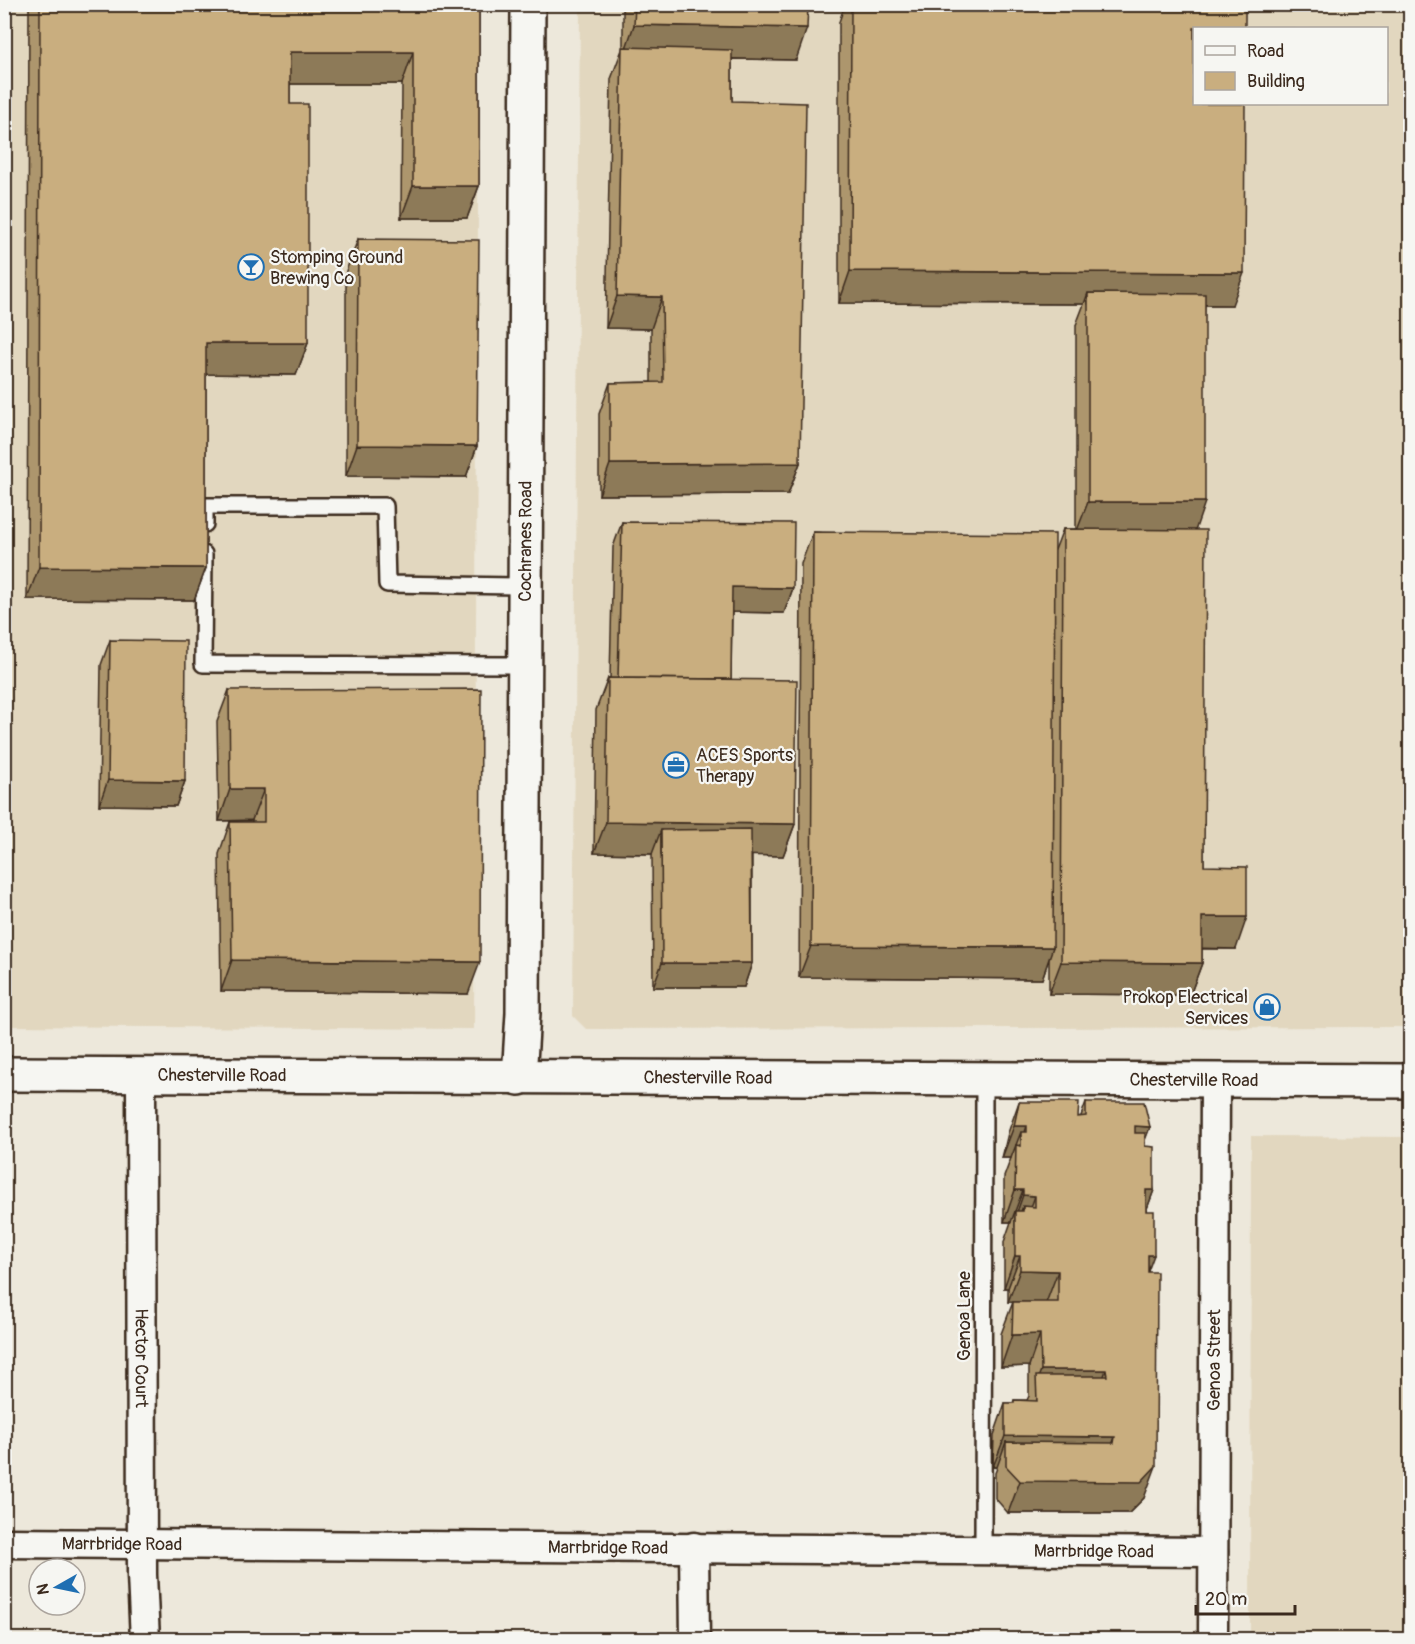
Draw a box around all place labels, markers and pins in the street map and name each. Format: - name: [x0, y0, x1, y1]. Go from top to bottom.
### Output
- place label: Stomping Ground Brewing Co: [270, 246, 403, 290]
- bar icon: Stomping Ground Brewing Co: [236, 252, 266, 282]
- place label: ACES Sports Therapy: [696, 744, 793, 788]
- office icon: ACES Sports Therapy: [661, 750, 691, 780]
- place label: Prokop Electrical Services: [1123, 986, 1248, 1030]
- shop icon: Prokop Electrical Services: [1252, 992, 1282, 1022]

